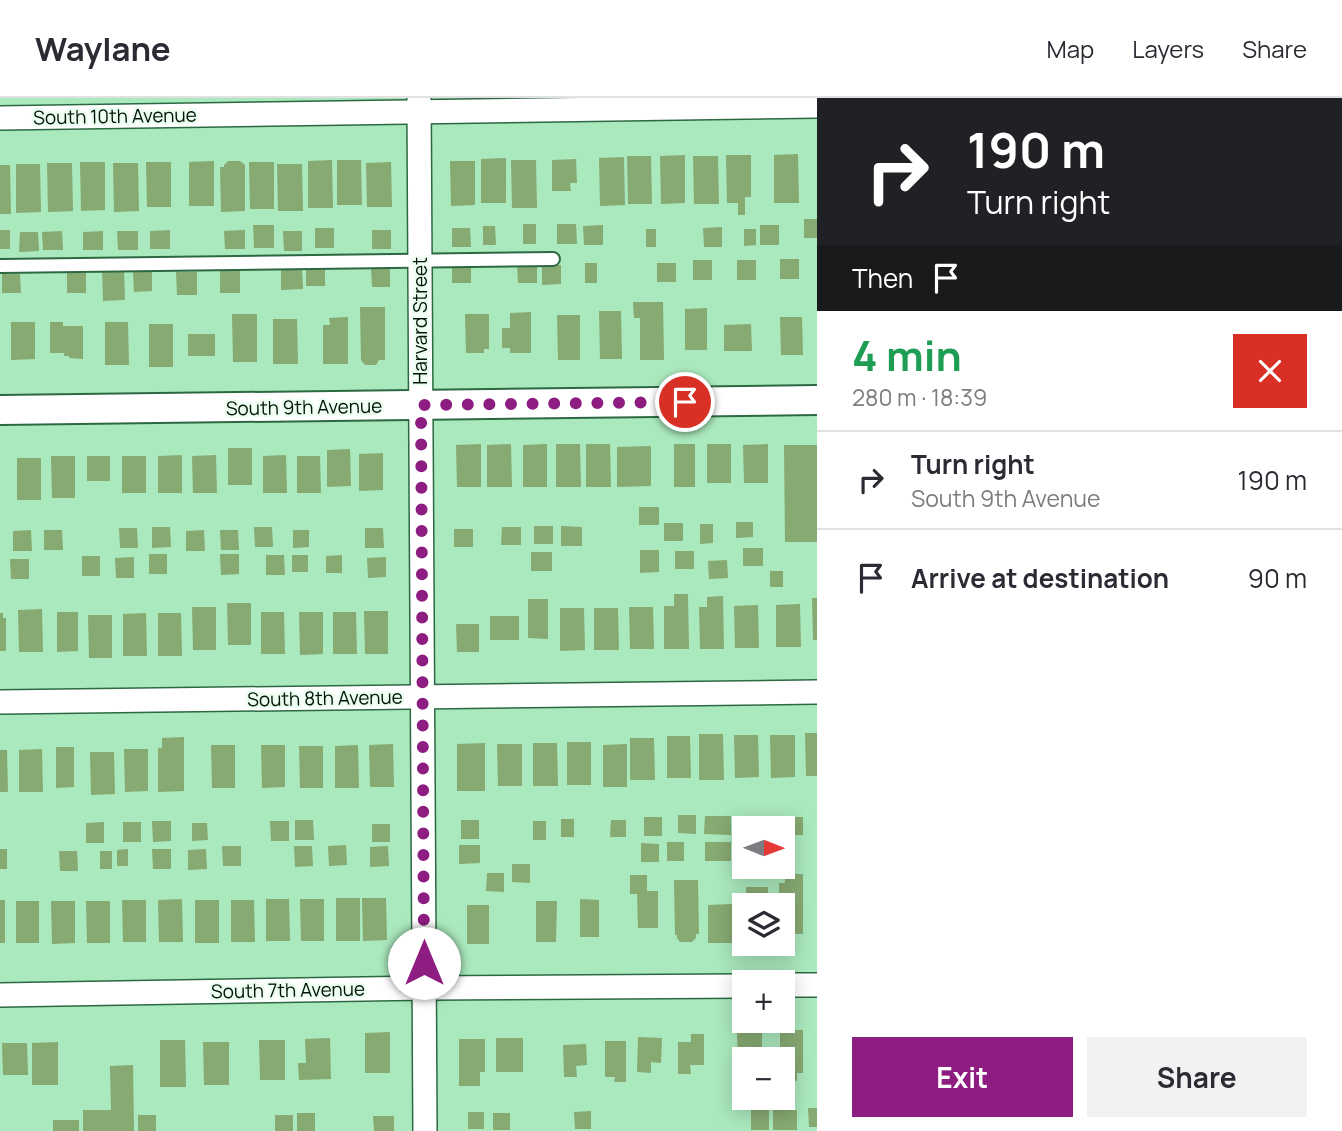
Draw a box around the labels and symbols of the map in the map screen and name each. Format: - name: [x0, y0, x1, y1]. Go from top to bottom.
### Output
- street label: South 10th Avenue: [33, 102, 197, 130]
- street label: Harvard Street: [407, 257, 433, 385]
- pin: [655, 372, 715, 432]
- street label: South 9th Avenue: [226, 393, 382, 421]
- street label: South 8th Avenue: [247, 684, 403, 712]
- north arrow: [732, 816, 794, 878]
- position arrow: [387, 926, 461, 1000]
- street label: South 7th Avenue: [211, 976, 365, 1004]

